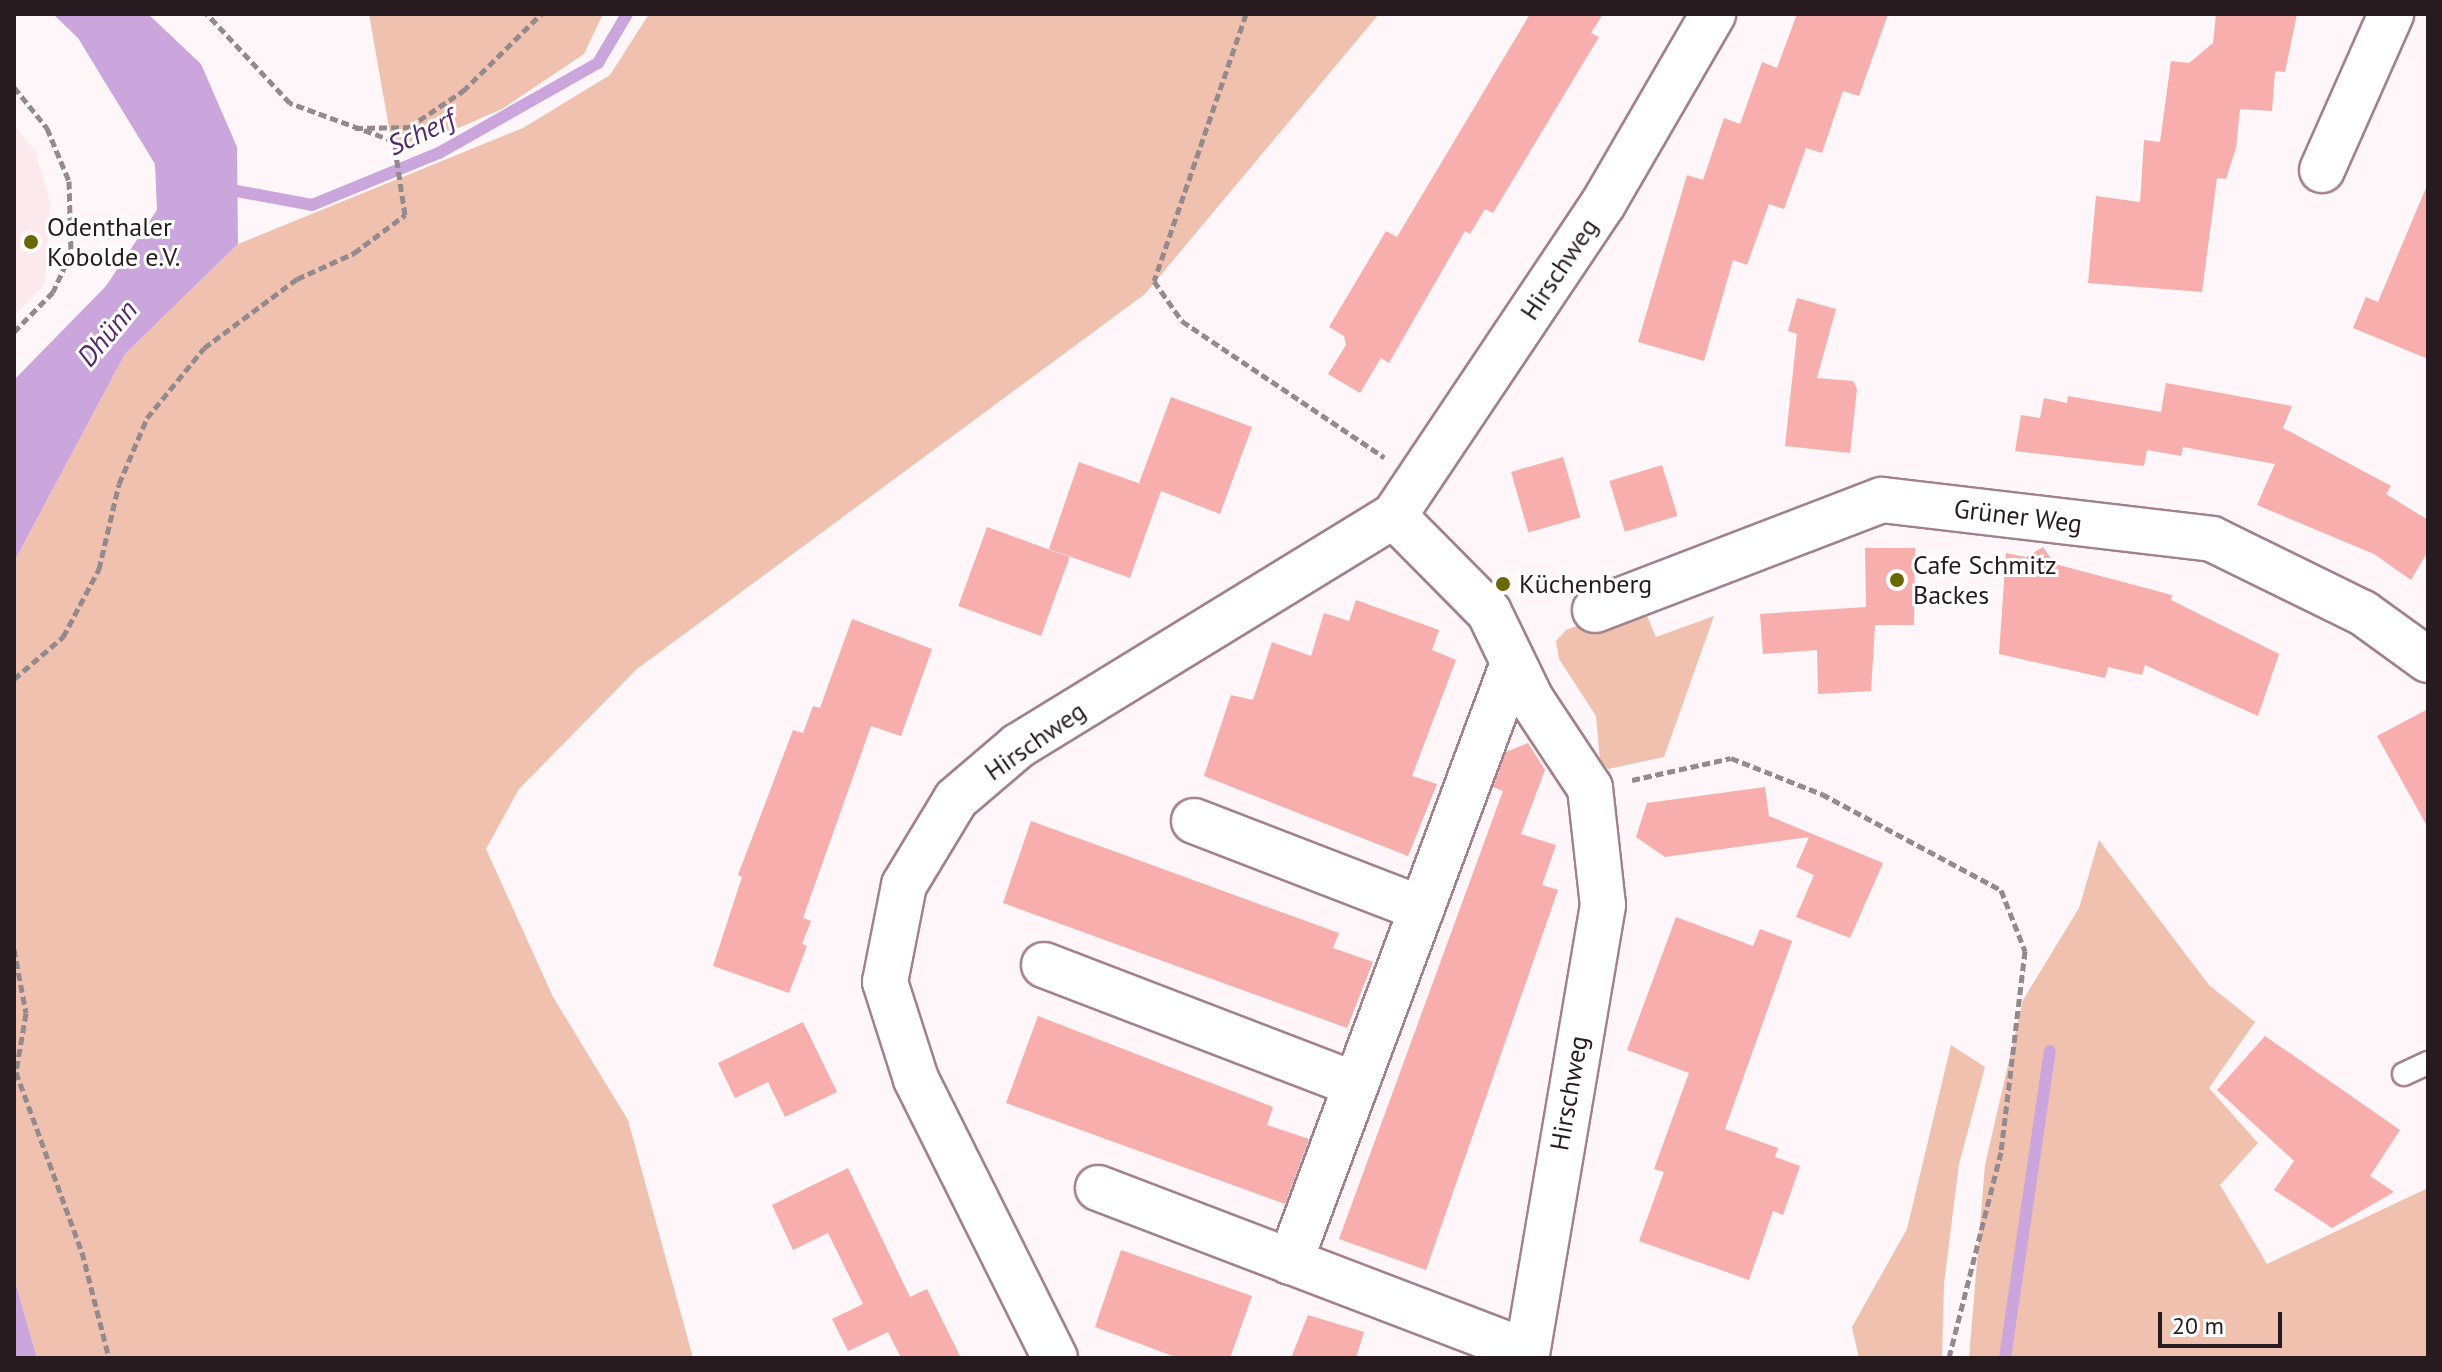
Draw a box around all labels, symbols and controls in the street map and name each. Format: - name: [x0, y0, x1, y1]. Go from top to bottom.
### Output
- water label: Scherf: [382, 102, 460, 162]
- place label: Odenthaler Kobolde e.V.: [47, 211, 180, 272]
- street label: Hirschweg: [1514, 212, 1604, 326]
- marker: Odenthaler Kobolde e.V.: [22, 233, 40, 251]
- water label: Dhünn: [70, 293, 144, 373]
- street label: Grüner Weg: [1952, 493, 2084, 539]
- place label: Cafe Schmitz Backes: [1913, 549, 2057, 610]
- place label: Küchenberg: [1519, 568, 1652, 600]
- marker: Cafe Schmitz Backes: [1888, 571, 1906, 589]
- marker: Küchenberg: [1494, 575, 1512, 593]
- street label: Hirschweg: [979, 695, 1091, 787]
- street label: Hirschweg: [1544, 1033, 1594, 1153]
- scale bar: [2162, 1296, 2286, 1346]
- text: 20 m: [2172, 1310, 2224, 1341]

